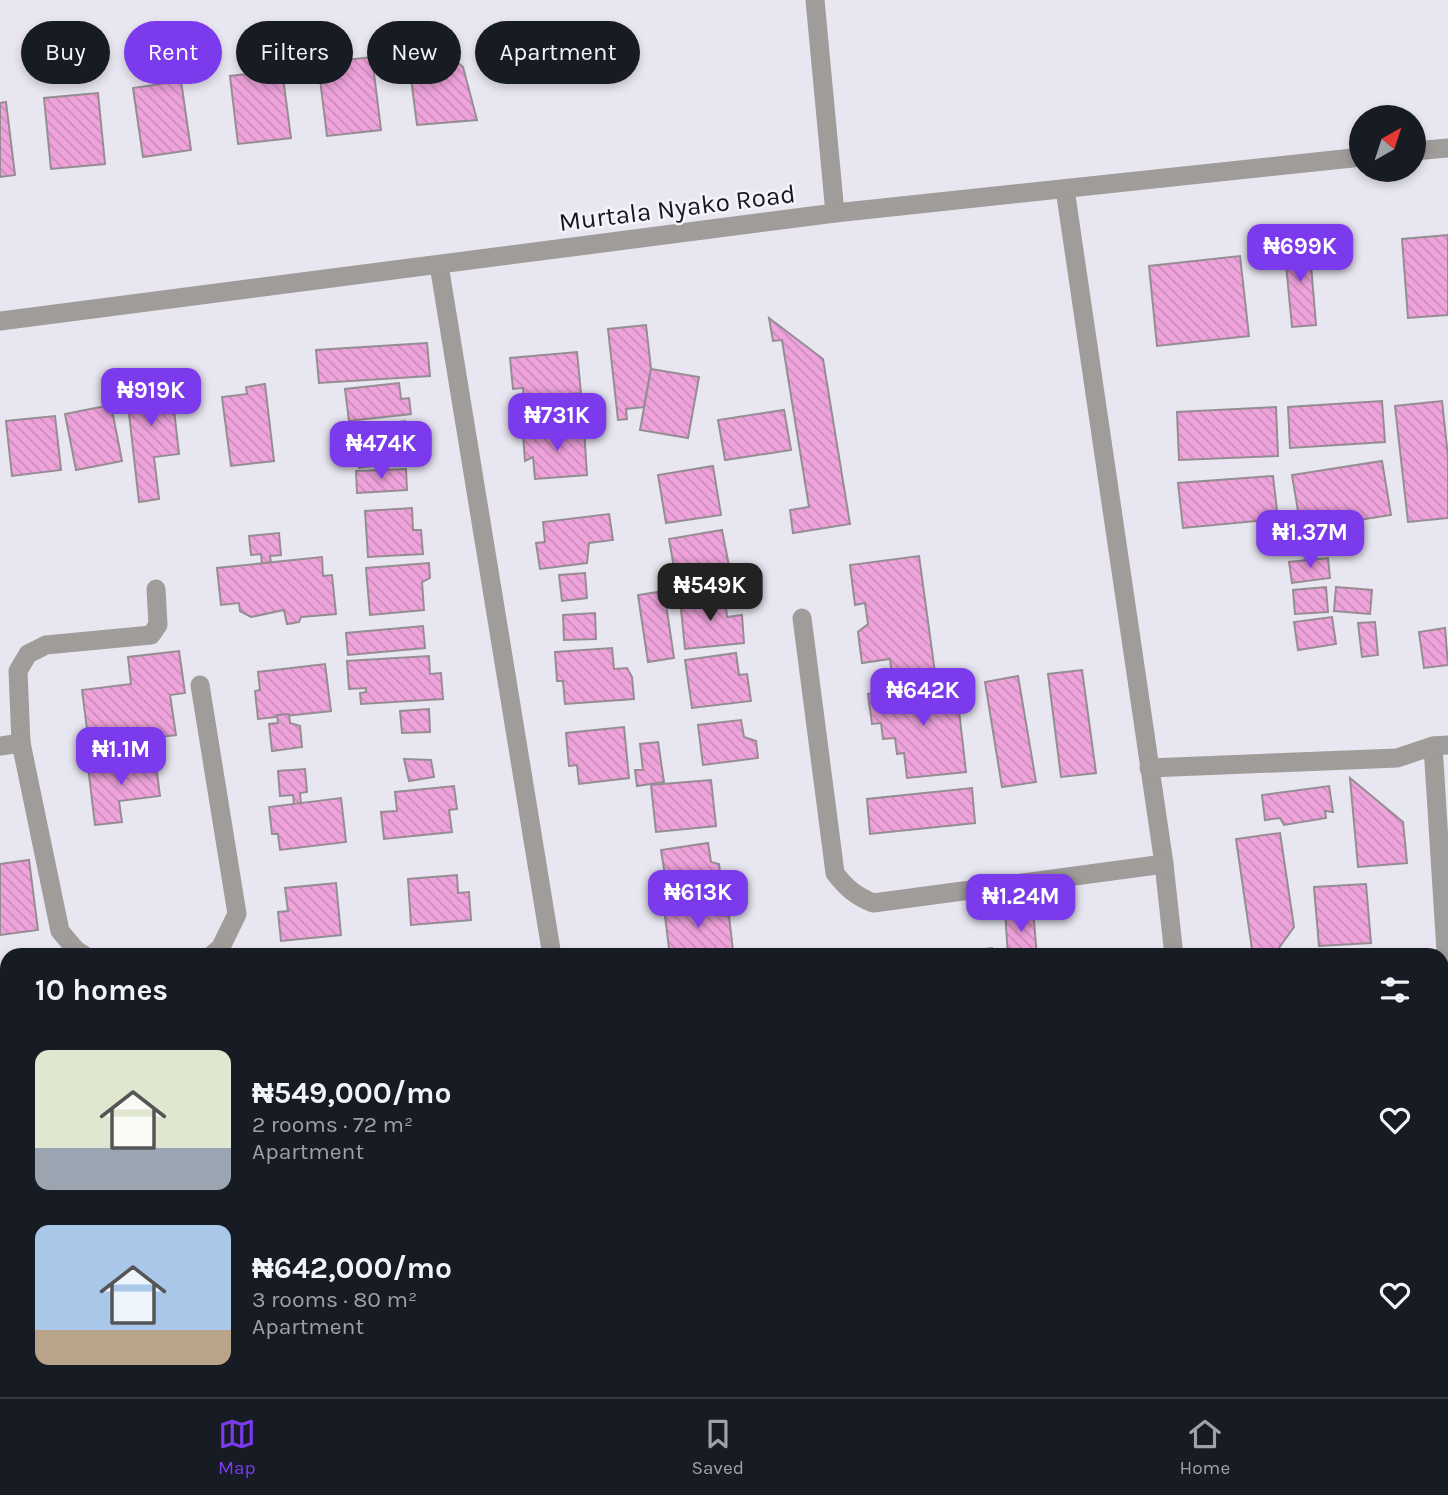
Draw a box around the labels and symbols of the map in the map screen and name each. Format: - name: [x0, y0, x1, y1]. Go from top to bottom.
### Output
- north arrow: [1349, 105, 1426, 182]
- street label: Murtala Nyako Road: [557, 178, 797, 238]
- pin: ₦699K: [1251, 224, 1349, 284]
- pin: ₦919K: [102, 368, 200, 428]
- pin: ₦731K: [508, 393, 606, 453]
- pin: ₦474K: [332, 421, 430, 481]
- pin: ₦1.37M: [1253, 510, 1367, 570]
- pin: ₦549K: [661, 564, 759, 623]
- pin: ₦642K: [874, 668, 972, 728]
- pin: ₦1.1M: [72, 728, 170, 787]
- pin: ₦613K: [649, 870, 747, 930]
- pin: ₦1.24M: [964, 874, 1078, 934]

